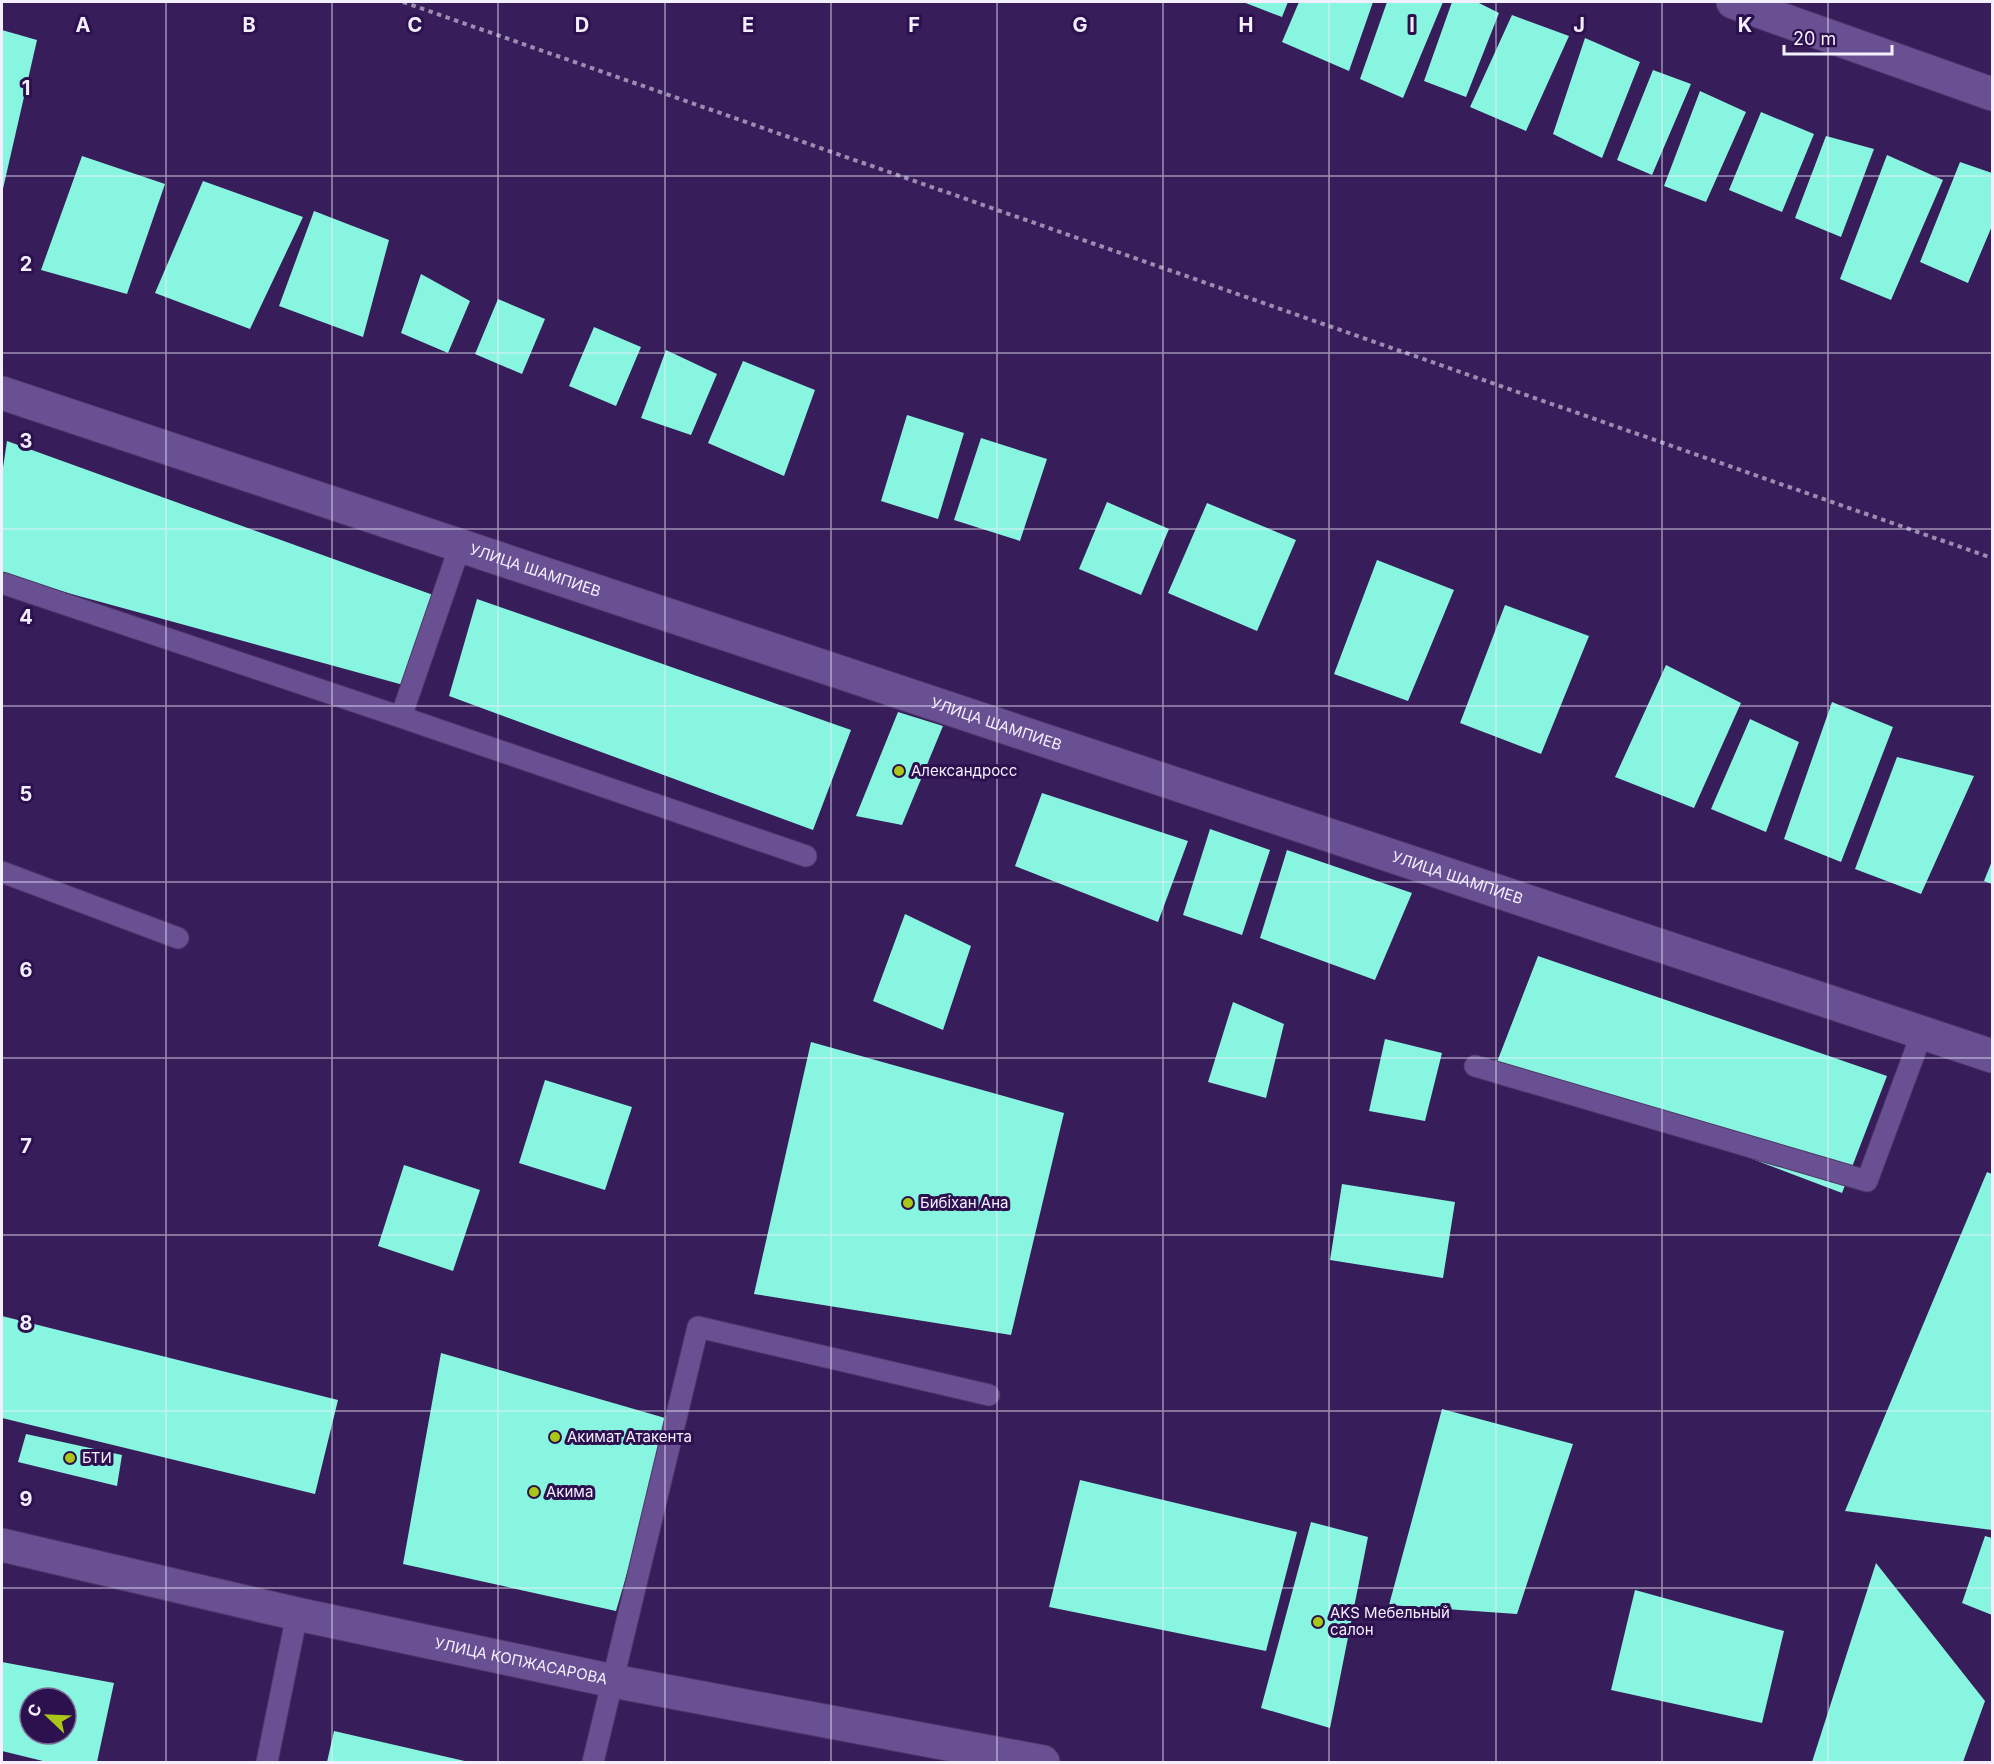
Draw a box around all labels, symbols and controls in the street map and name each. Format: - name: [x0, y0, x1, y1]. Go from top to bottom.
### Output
- text: A: [76, 13, 91, 37]
- text: B: [242, 13, 256, 37]
- text: C: [408, 13, 422, 37]
- text: D: [575, 13, 589, 37]
- text: E: [742, 13, 754, 37]
- text: F: [908, 13, 920, 37]
- text: G: [1072, 13, 1088, 37]
- text: H: [1239, 13, 1253, 37]
- text: I: [1409, 13, 1415, 37]
- text: J: [1573, 13, 1585, 37]
- text: K: [1738, 13, 1752, 37]
- scale bar: [1784, 18, 1892, 56]
- text: 20 m: [1793, 28, 1836, 49]
- text: 1: [22, 76, 30, 100]
- text: 2: [20, 252, 32, 276]
- text: 3: [20, 429, 32, 453]
- street label: УЛИЦА ШАМПИЕВ: [467, 540, 603, 601]
- text: 4: [19, 605, 33, 629]
- street label: УЛИЦА ШАМПИЕВ: [928, 693, 1064, 754]
- place label: Александросс: [911, 761, 1017, 780]
- marker: Александросс: [892, 764, 906, 778]
- text: 5: [20, 782, 32, 806]
- street label: УЛИЦА ШАМПИЕВ: [1390, 847, 1526, 908]
- text: 6: [20, 958, 33, 982]
- text: 7: [20, 1134, 32, 1158]
- place label: Бибіхан Ана: [920, 1193, 1008, 1212]
- marker: Бибіхан Ана: [901, 1196, 915, 1210]
- text: 8: [19, 1311, 33, 1335]
- place label: Акимат Атакента: [567, 1427, 692, 1446]
- marker: Акимат Атакента: [548, 1430, 562, 1444]
- place label: БТИ: [82, 1448, 112, 1467]
- marker: БТИ: [63, 1451, 77, 1465]
- place label: Акима: [546, 1482, 593, 1501]
- marker: Акима: [527, 1485, 541, 1499]
- text: 9: [20, 1487, 33, 1511]
- place label: AKS Мебельный салон: [1330, 1603, 1450, 1639]
- marker: AKS Мебельный салон: [1311, 1615, 1325, 1629]
- street label: УЛИЦА КОПЖАСАРОВА: [433, 1633, 609, 1689]
- north arrow: [18, 1686, 78, 1746]
- text: С: [23, 1701, 46, 1719]

